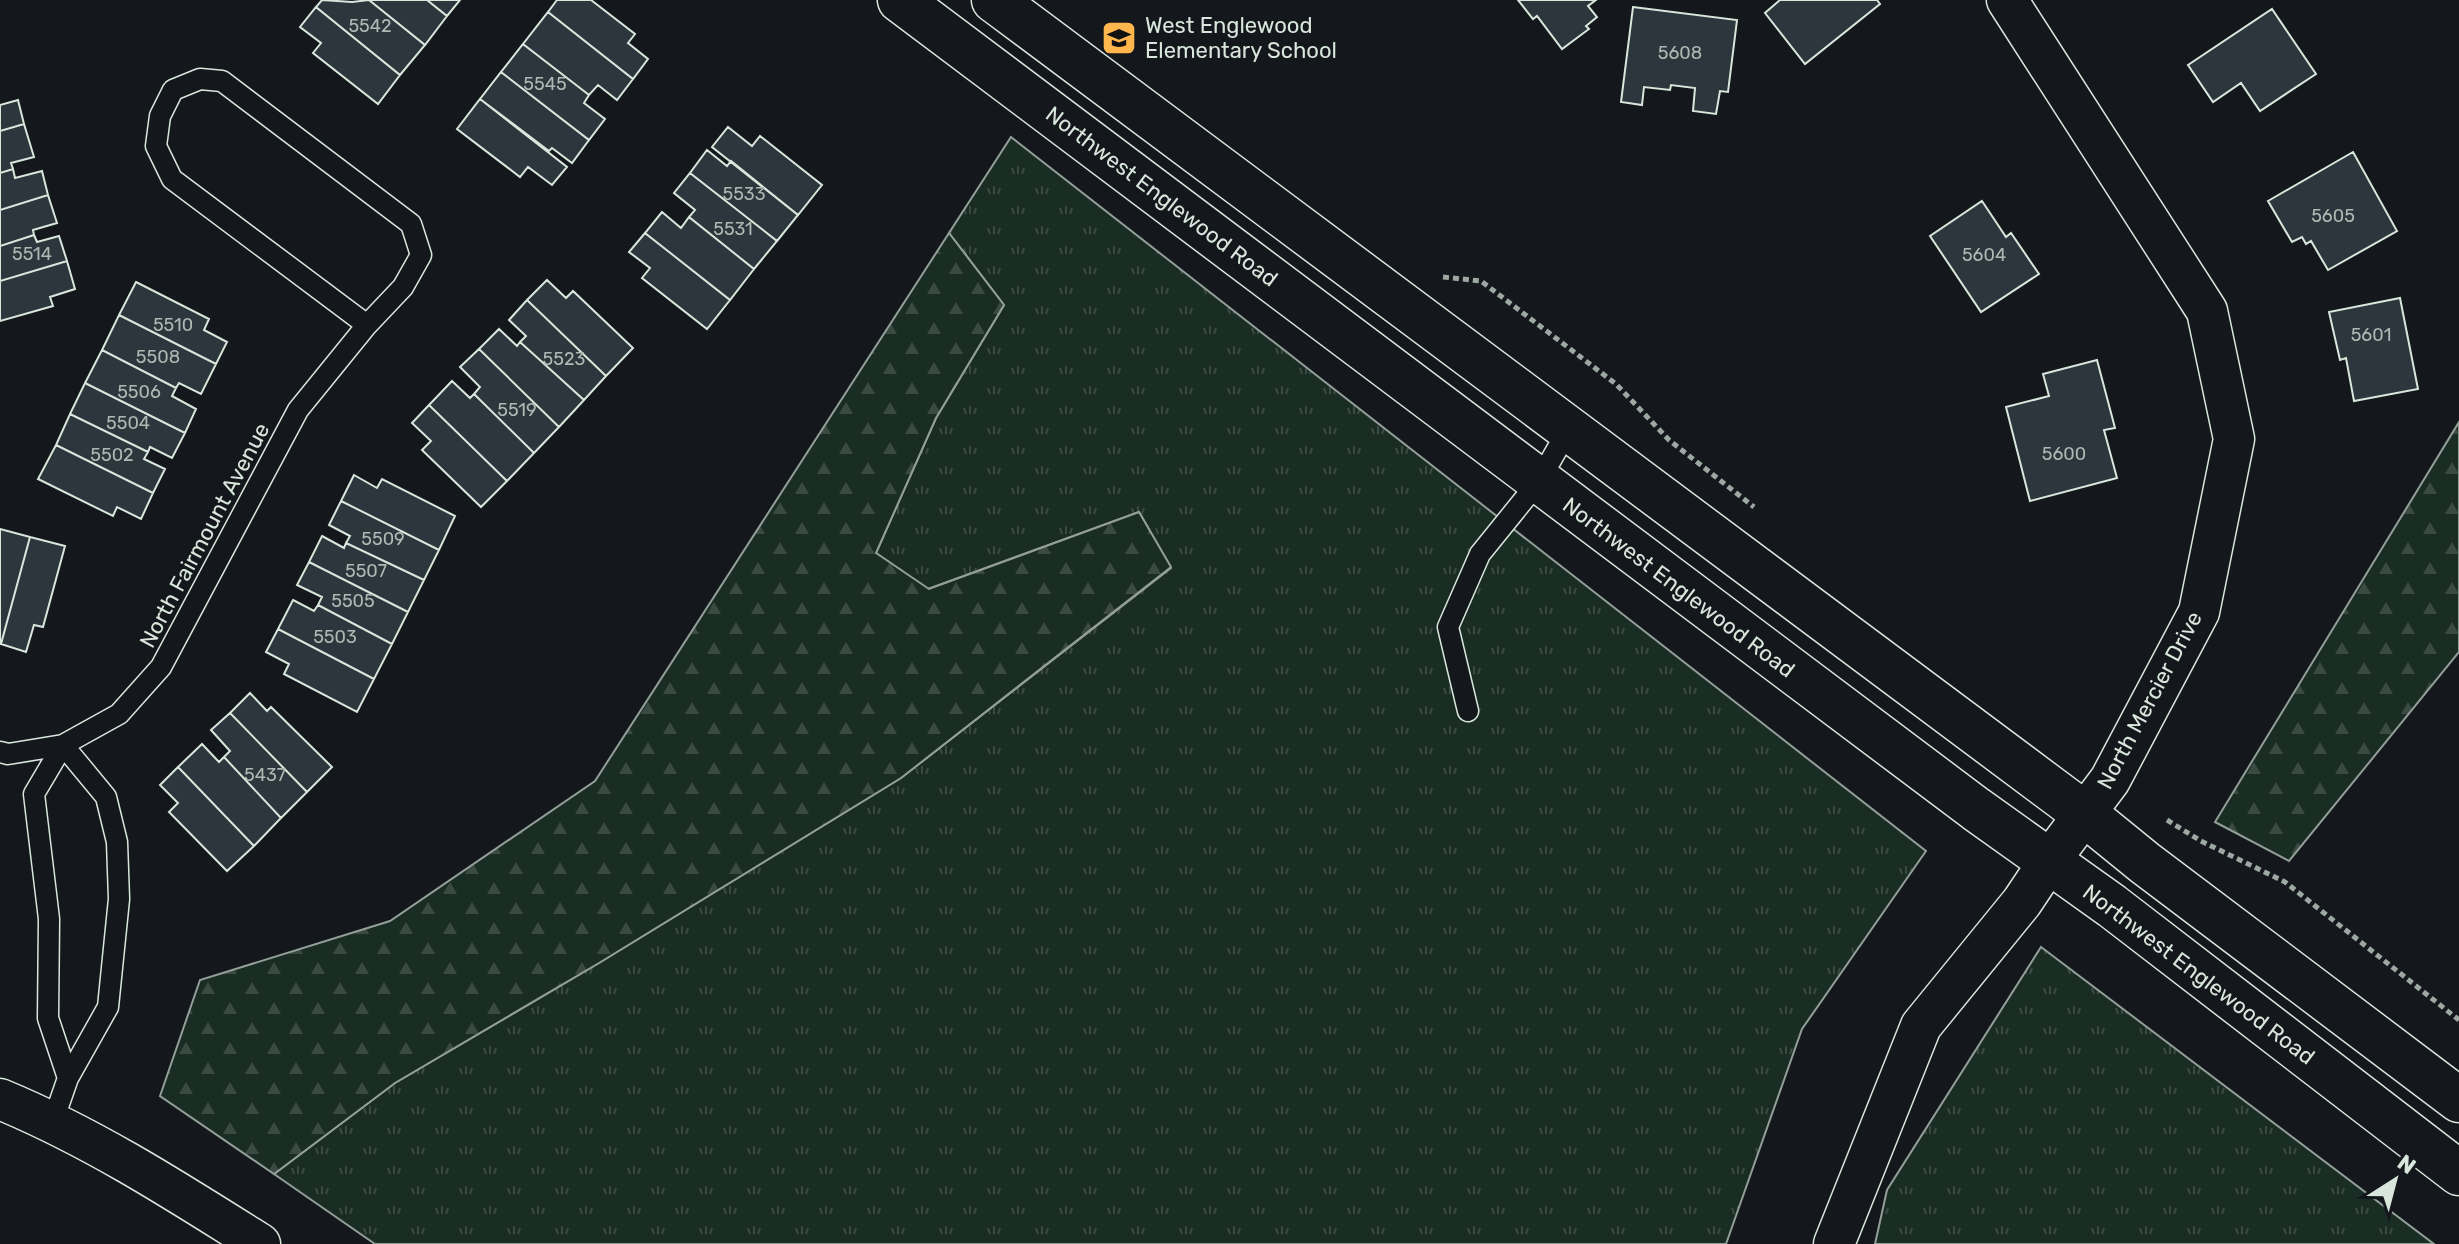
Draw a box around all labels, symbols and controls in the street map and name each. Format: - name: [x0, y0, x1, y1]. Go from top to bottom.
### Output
- place label: West Englewood Elementary School: [1145, 12, 1337, 64]
- house number: 5542: [348, 15, 392, 37]
- school or university icon: West Englewood Elementary School: [1100, 19, 1138, 57]
- house number: 5608: [1658, 42, 1702, 64]
- house number: 5545: [523, 73, 567, 95]
- street label: Northwest Englewood Road: [1040, 100, 1283, 292]
- house number: 5533: [722, 183, 766, 205]
- house number: 5605: [2311, 205, 2355, 227]
- house number: 5531: [713, 218, 753, 240]
- house number: 5514: [12, 243, 52, 265]
- house number: 5604: [1962, 244, 2006, 266]
- house number: 5510: [153, 314, 193, 336]
- house number: 5601: [2351, 324, 2391, 346]
- house number: 5508: [136, 346, 180, 368]
- house number: 5523: [543, 348, 585, 370]
- house number: 5506: [117, 381, 161, 403]
- house number: 5519: [497, 399, 537, 421]
- house number: 5504: [106, 412, 150, 434]
- street label: North Fairmount Avenue: [134, 418, 275, 652]
- house number: 5600: [2042, 443, 2086, 465]
- house number: 5502: [90, 444, 134, 466]
- street label: Northwest Englewood Road: [1557, 491, 1800, 683]
- house number: 5509: [361, 528, 405, 550]
- house number: 5507: [345, 560, 387, 582]
- house number: 5505: [331, 590, 375, 612]
- street label: North Mercier Drive: [2091, 607, 2208, 794]
- house number: 5503: [313, 626, 357, 648]
- house number: 5437: [244, 764, 286, 786]
- street label: Northwest Englewood Road: [2077, 878, 2320, 1070]
- north arrow: [2355, 1140, 2435, 1220]
- text: N: [2392, 1149, 2421, 1180]

